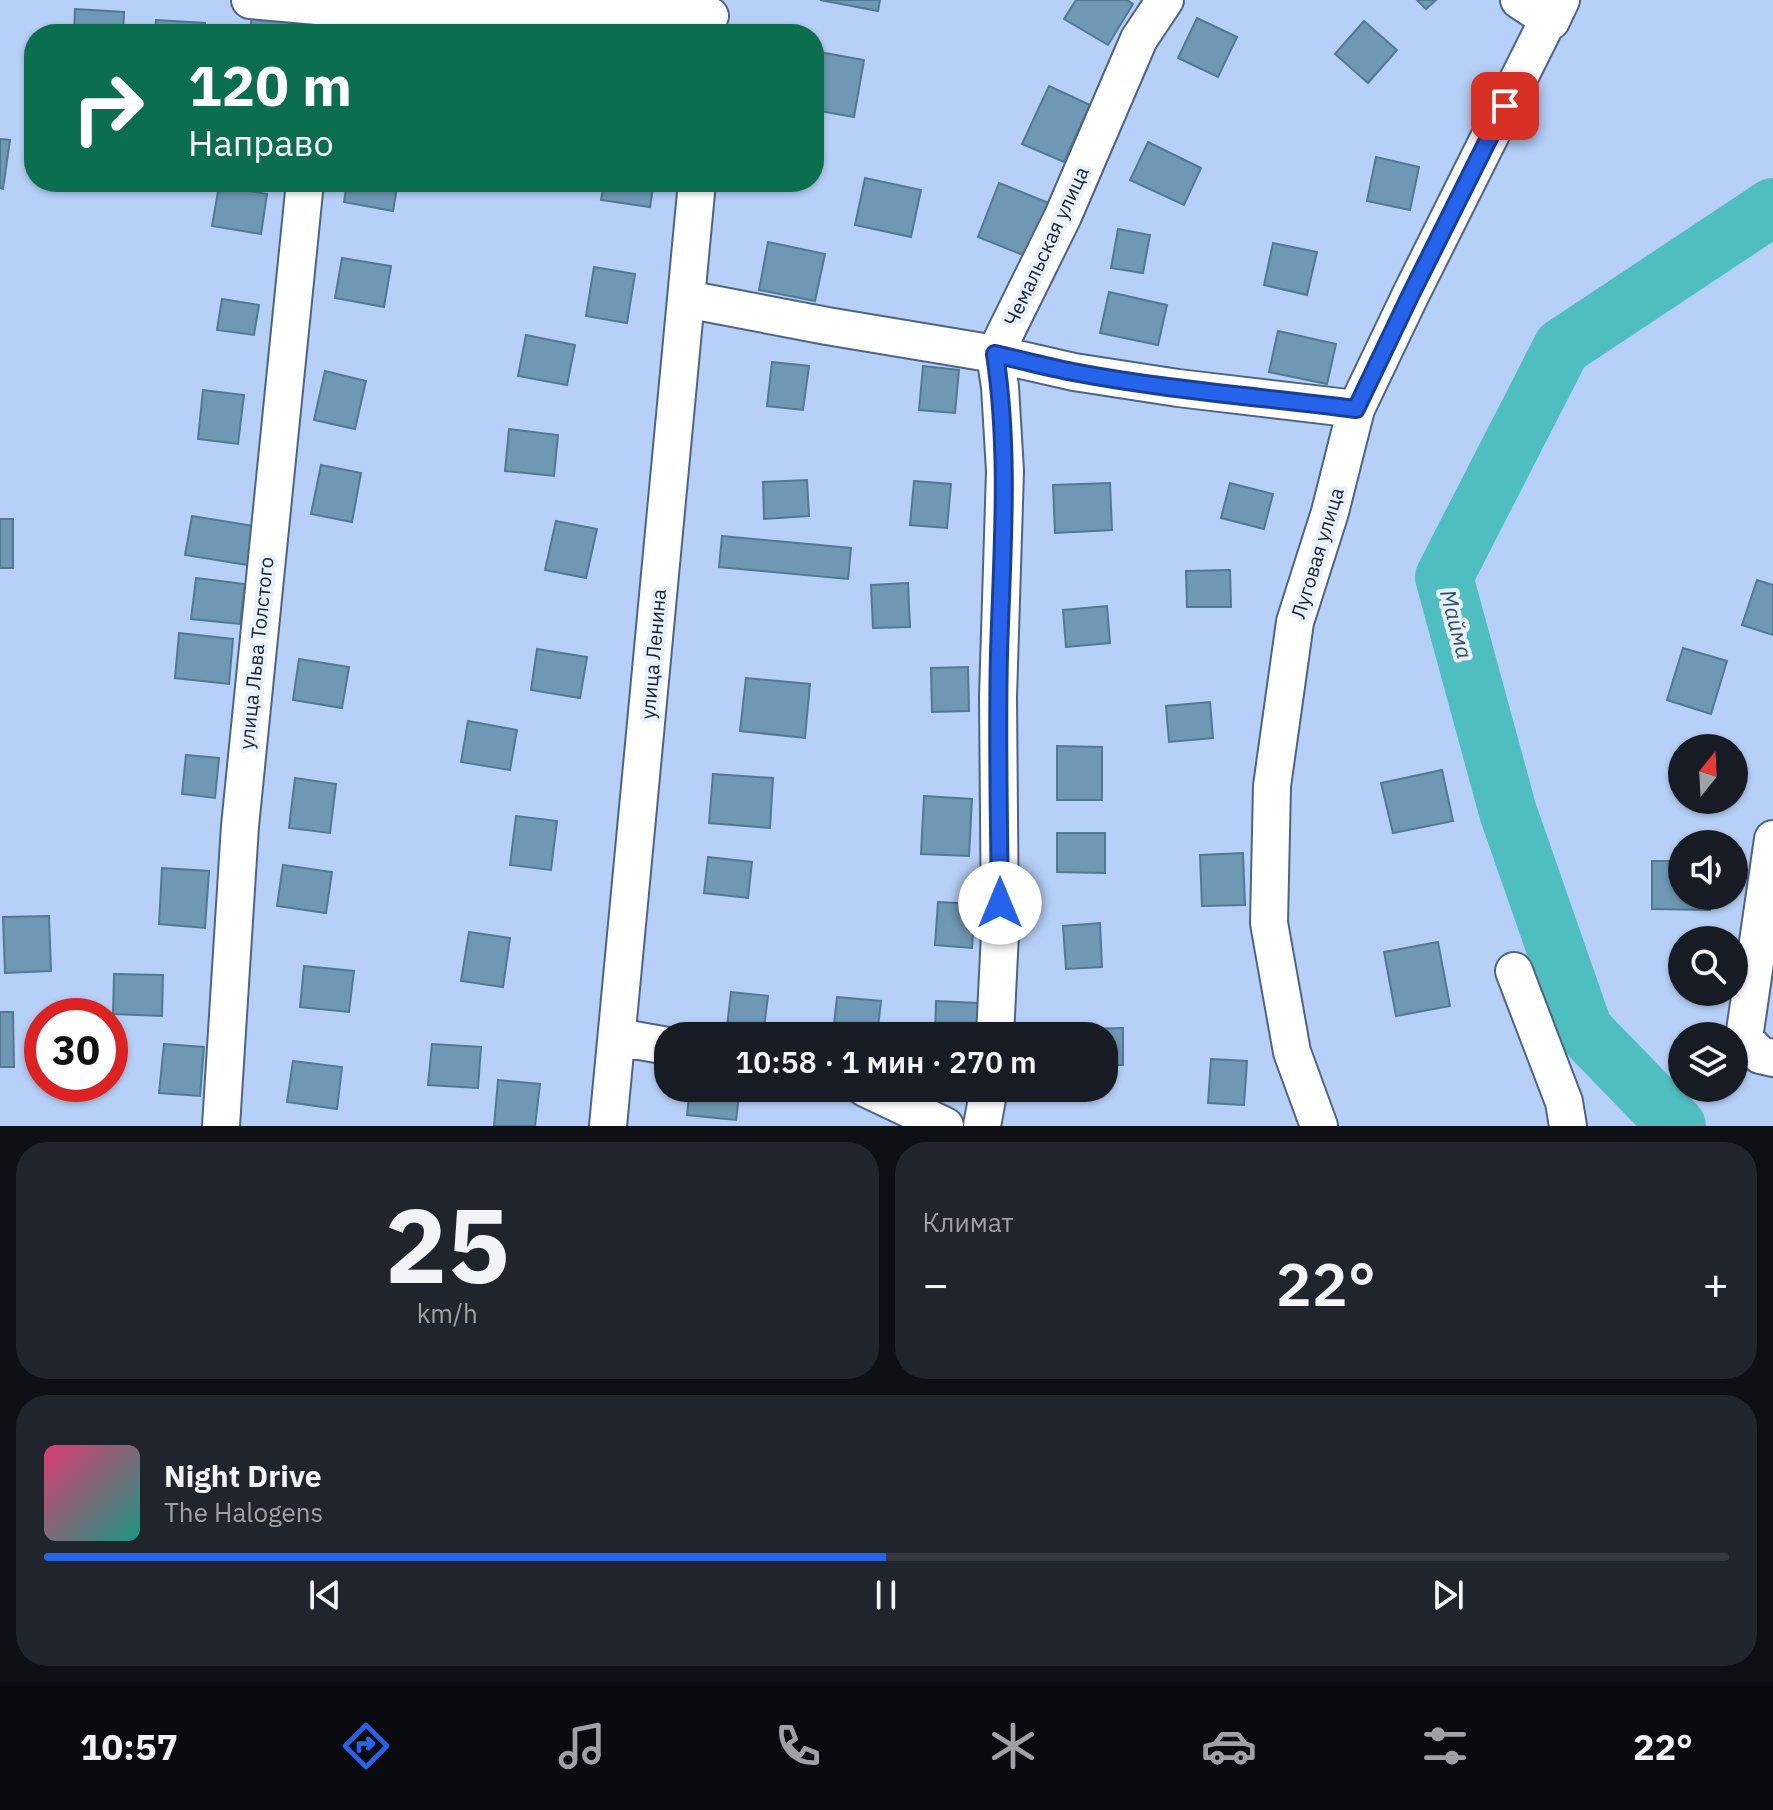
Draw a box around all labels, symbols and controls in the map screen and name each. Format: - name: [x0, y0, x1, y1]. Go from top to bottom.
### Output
- text: 120 m: [188, 49, 352, 121]
- icon: right: [56, 56, 160, 160]
- pin: [1471, 72, 1539, 140]
- icon: arrive: [1483, 84, 1527, 128]
- text: Направо: [188, 119, 334, 166]
- street label: Чемальская улица: [997, 162, 1095, 330]
- street label: Луговая улица: [1284, 484, 1350, 622]
- street label: улица Льва Толстого: [232, 555, 280, 751]
- water label: Майма: [1434, 586, 1480, 662]
- street label: улица Ленина: [634, 587, 672, 720]
- north arrow: [1668, 734, 1748, 814]
- map controls: [1668, 734, 1748, 1102]
- button: sound: [1668, 830, 1748, 910]
- position arrow: [958, 861, 1042, 945]
- button: search: [1668, 926, 1748, 1006]
- speed limit sign: 30: [24, 998, 128, 1102]
- button: layers: [1668, 1022, 1748, 1102]
- text: 10:58 · 1 мин · 270 m: [735, 1042, 1037, 1081]
- text: 25: [385, 1176, 510, 1312]
- text: Климат: [923, 1205, 1014, 1239]
- text: 22°: [1276, 1244, 1376, 1323]
- text: −: [923, 1255, 949, 1312]
- text: +: [1703, 1255, 1729, 1312]
- text: km/h: [417, 1296, 478, 1330]
- text: Night Drive: [164, 1456, 322, 1495]
- text: The Halogens: [164, 1495, 323, 1529]
- icon: previous: [303, 1573, 347, 1617]
- icon: pause: [864, 1573, 908, 1617]
- icon: next: [1426, 1573, 1470, 1617]
- icon: directions: [338, 1718, 394, 1774]
- icon: music: [554, 1718, 610, 1774]
- icon: phone: [770, 1718, 826, 1774]
- icon: climate: [985, 1718, 1041, 1774]
- icon: car: [1201, 1718, 1257, 1774]
- icon: filters: [1417, 1718, 1473, 1774]
- text: 10:57: [80, 1723, 178, 1770]
- text: 22°: [1633, 1723, 1693, 1770]

